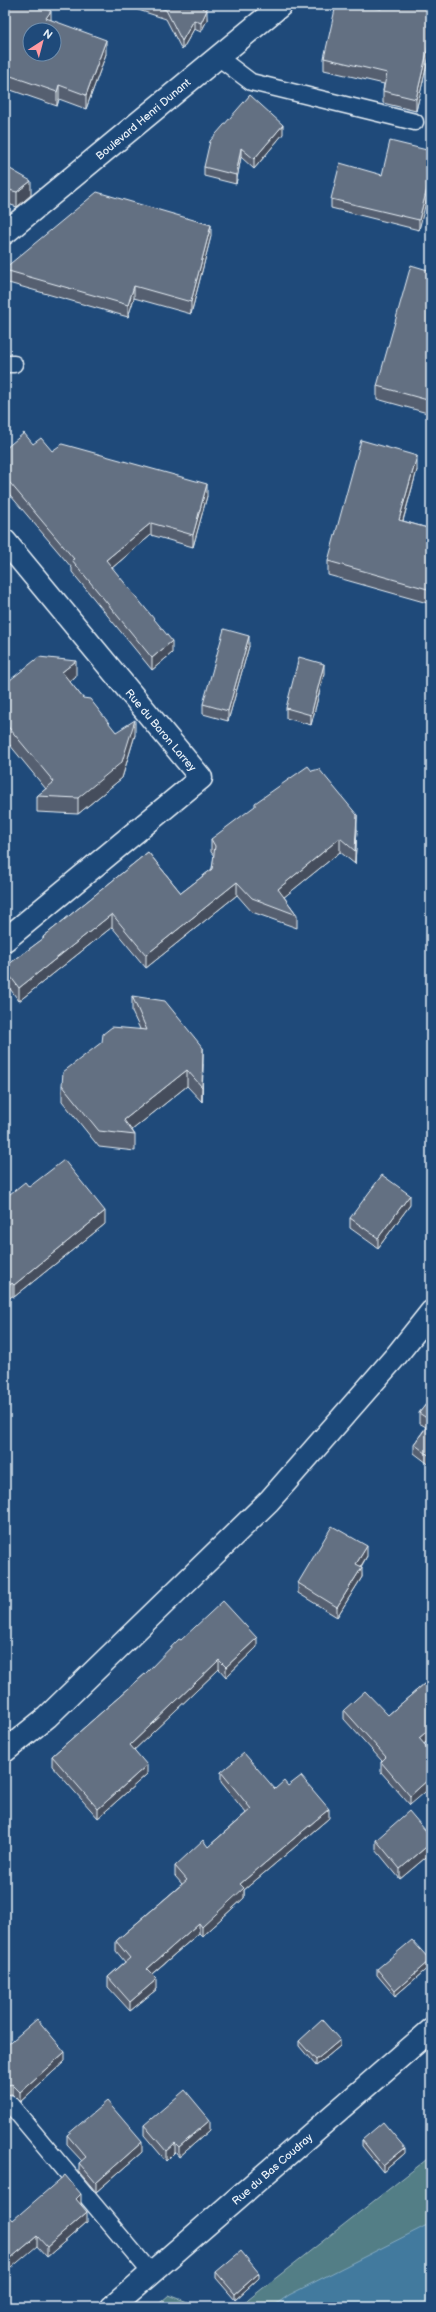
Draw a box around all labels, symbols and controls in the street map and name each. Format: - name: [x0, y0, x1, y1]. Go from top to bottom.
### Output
- north arrow: [22, 22, 62, 62]
- text: N: [40, 27, 55, 42]
- street label: Boulevard Henri Dunant: [93, 76, 194, 163]
- street label: Rue du Baron Larrey: [122, 687, 199, 774]
- street label: Rue du Bas Coudray: [229, 2131, 315, 2208]

